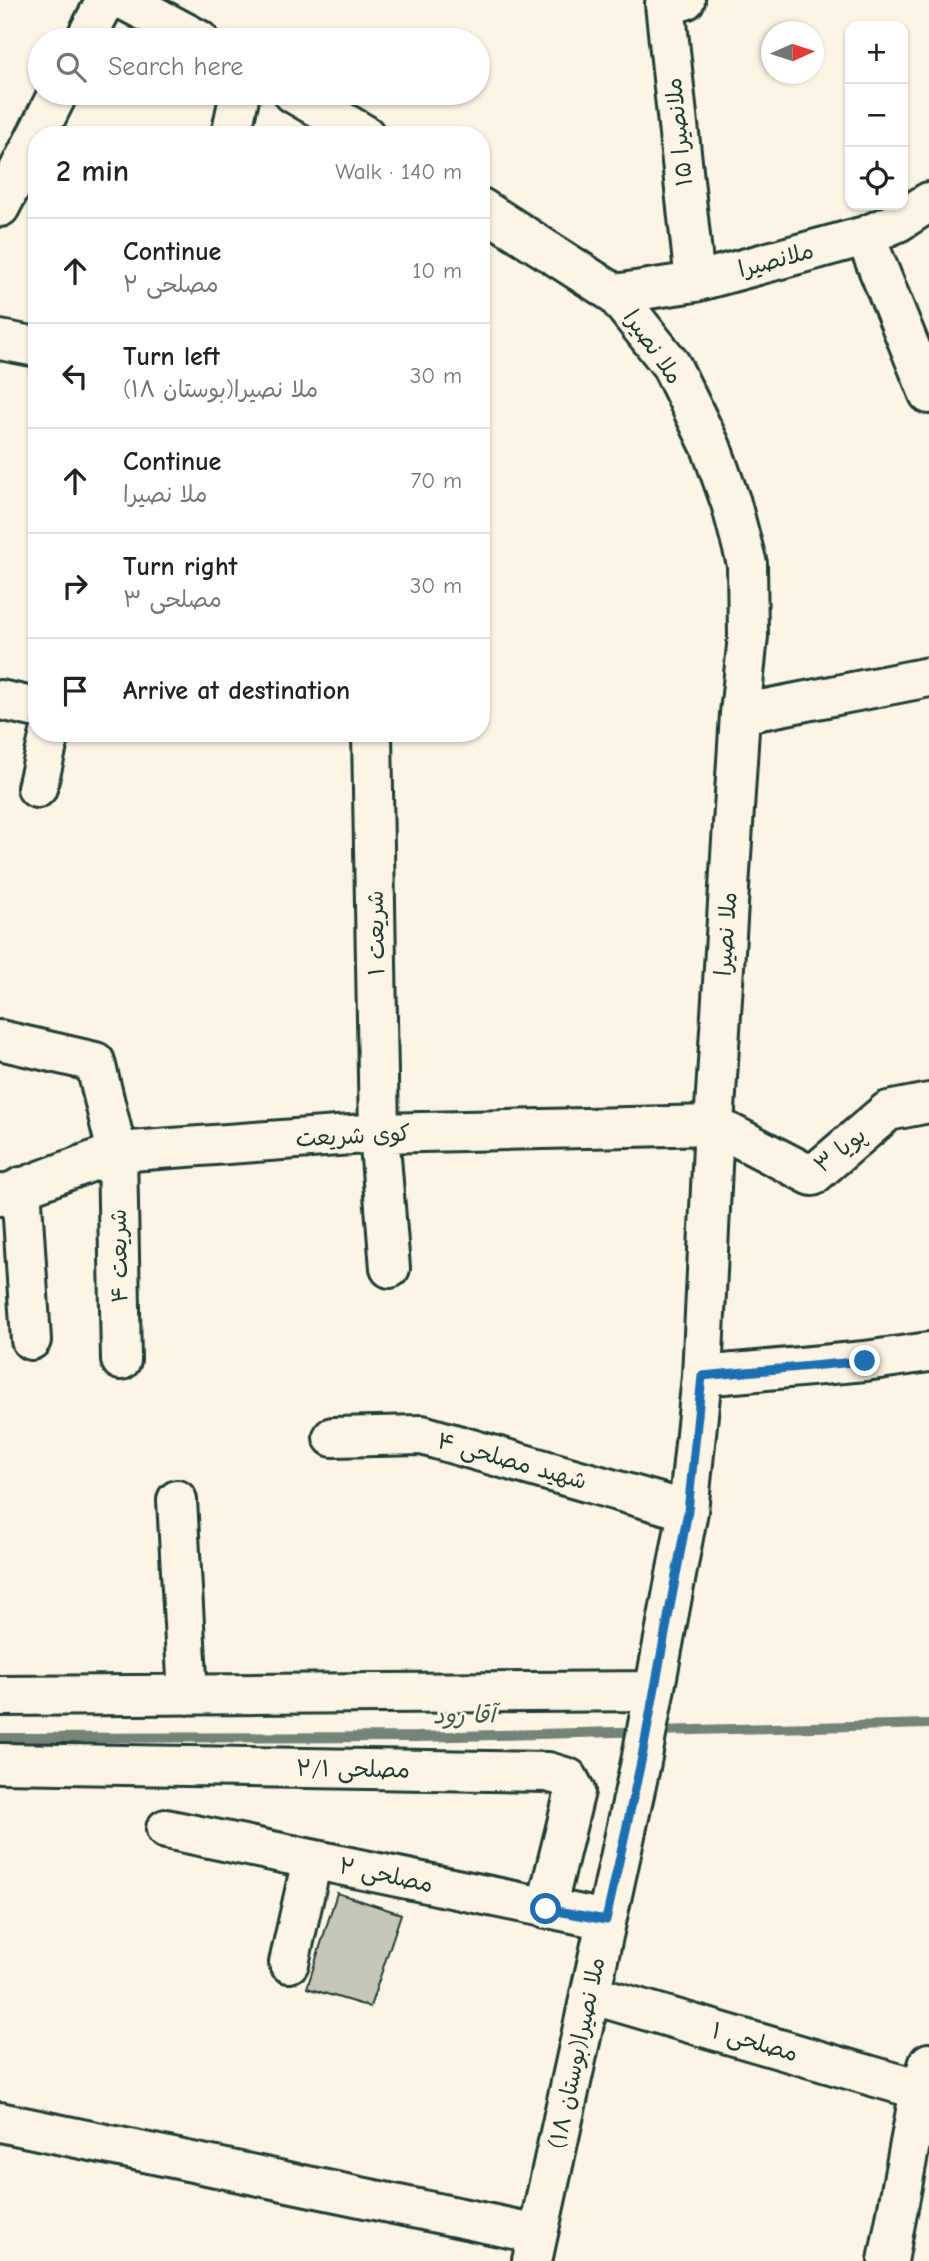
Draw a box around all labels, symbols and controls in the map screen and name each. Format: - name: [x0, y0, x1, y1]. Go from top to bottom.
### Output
- north arrow: [761, 21, 824, 84]
- map controls: [845, 21, 908, 210]
- button: +: [845, 21, 908, 84]
- search box: [28, 28, 490, 105]
- icon: search: [52, 48, 90, 86]
- text: Search here: [108, 52, 243, 82]
- street label: ملانصیرا ۱۵: [660, 76, 698, 188]
- button: −: [845, 84, 908, 147]
- button: locate: [845, 147, 908, 210]
- text: 2 min: [56, 154, 129, 189]
- text: Walk · 140 m: [335, 158, 462, 185]
- text: Continue: [123, 237, 221, 267]
- street label: ملانصیرا: [735, 237, 817, 283]
- icon: ahead: [56, 252, 94, 290]
- text: 10 m: [412, 257, 462, 284]
- text: مصلحی ۲: [123, 271, 219, 298]
- street label: ملا نصیرا: [618, 305, 688, 389]
- text: Turn left: [123, 342, 220, 372]
- icon: left: [56, 357, 94, 395]
- text: 30 m: [410, 362, 462, 389]
- text: ملا نصیرا(بوستان ۱۸): [123, 376, 318, 403]
- text: Continue: [123, 447, 221, 477]
- icon: ahead: [56, 462, 94, 500]
- text: 70 m: [410, 467, 462, 494]
- text: ملا نصیرا: [123, 481, 207, 508]
- text: Turn right: [123, 552, 237, 582]
- icon: right: [56, 567, 94, 605]
- text: 30 m: [410, 572, 462, 599]
- text: مصلحی ۳: [123, 586, 222, 613]
- icon: arrive: [56, 672, 94, 710]
- text: Arrive at destination: [123, 676, 350, 706]
- street label: شریعت ۱: [362, 890, 390, 976]
- street label: ملا نصیرا: [710, 891, 742, 977]
- street label: کوی شریعت: [295, 1120, 411, 1152]
- street label: پویا ۳: [809, 1121, 872, 1179]
- street label: شریعت ۴: [105, 1209, 133, 1303]
- route end: [849, 1345, 880, 1376]
- street label: شهید مصلحی ۴: [434, 1427, 590, 1496]
- water label: آقا رود: [433, 1700, 501, 1730]
- street label: مصلحی ۲/۱: [296, 1755, 410, 1784]
- street label: مصلحی ۲: [336, 1852, 436, 1899]
- route start: [530, 1893, 561, 1924]
- street label: ملا نصیرا(بوستان ۱۸): [544, 1955, 610, 2151]
- street label: مصلحی ۱: [709, 2017, 801, 2068]

